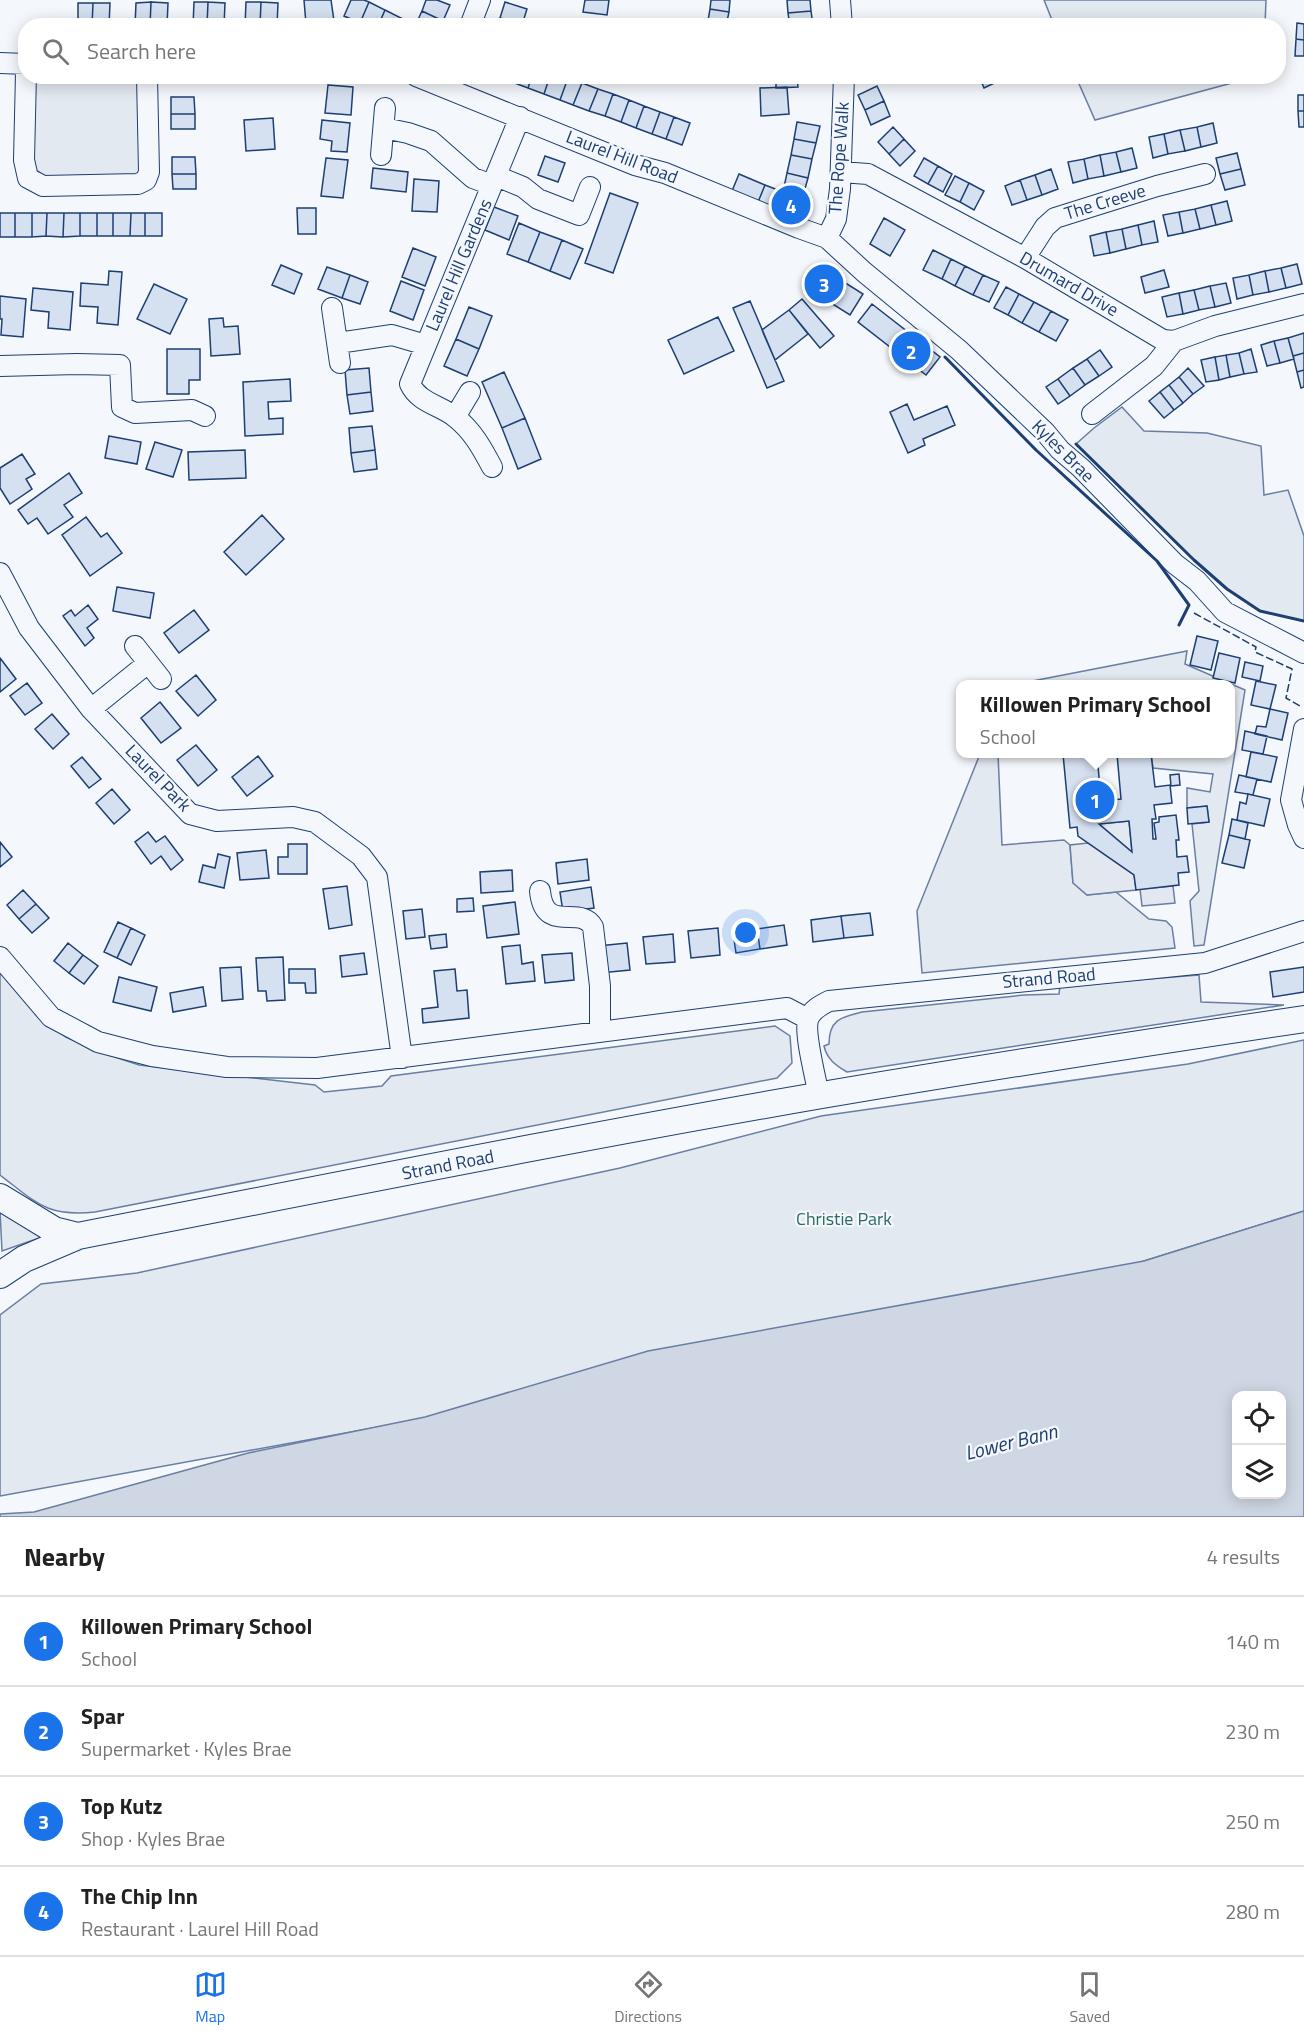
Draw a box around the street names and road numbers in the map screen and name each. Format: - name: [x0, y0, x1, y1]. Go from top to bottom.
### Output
- street label: The Rope Walk: [821, 100, 856, 215]
- street label: Laurel Hill Road: [562, 123, 682, 190]
- street label: The Creeve: [1061, 176, 1149, 227]
- street label: Laurel Hill Gardens: [418, 194, 499, 335]
- street label: Drumard Drive: [1015, 244, 1124, 323]
- street label: Kyles Brae: [1026, 413, 1101, 488]
- street label: Laurel Park: [119, 738, 198, 818]
- street label: Strand Road: [1001, 960, 1097, 995]
- street label: Strand Road: [400, 1142, 496, 1187]

